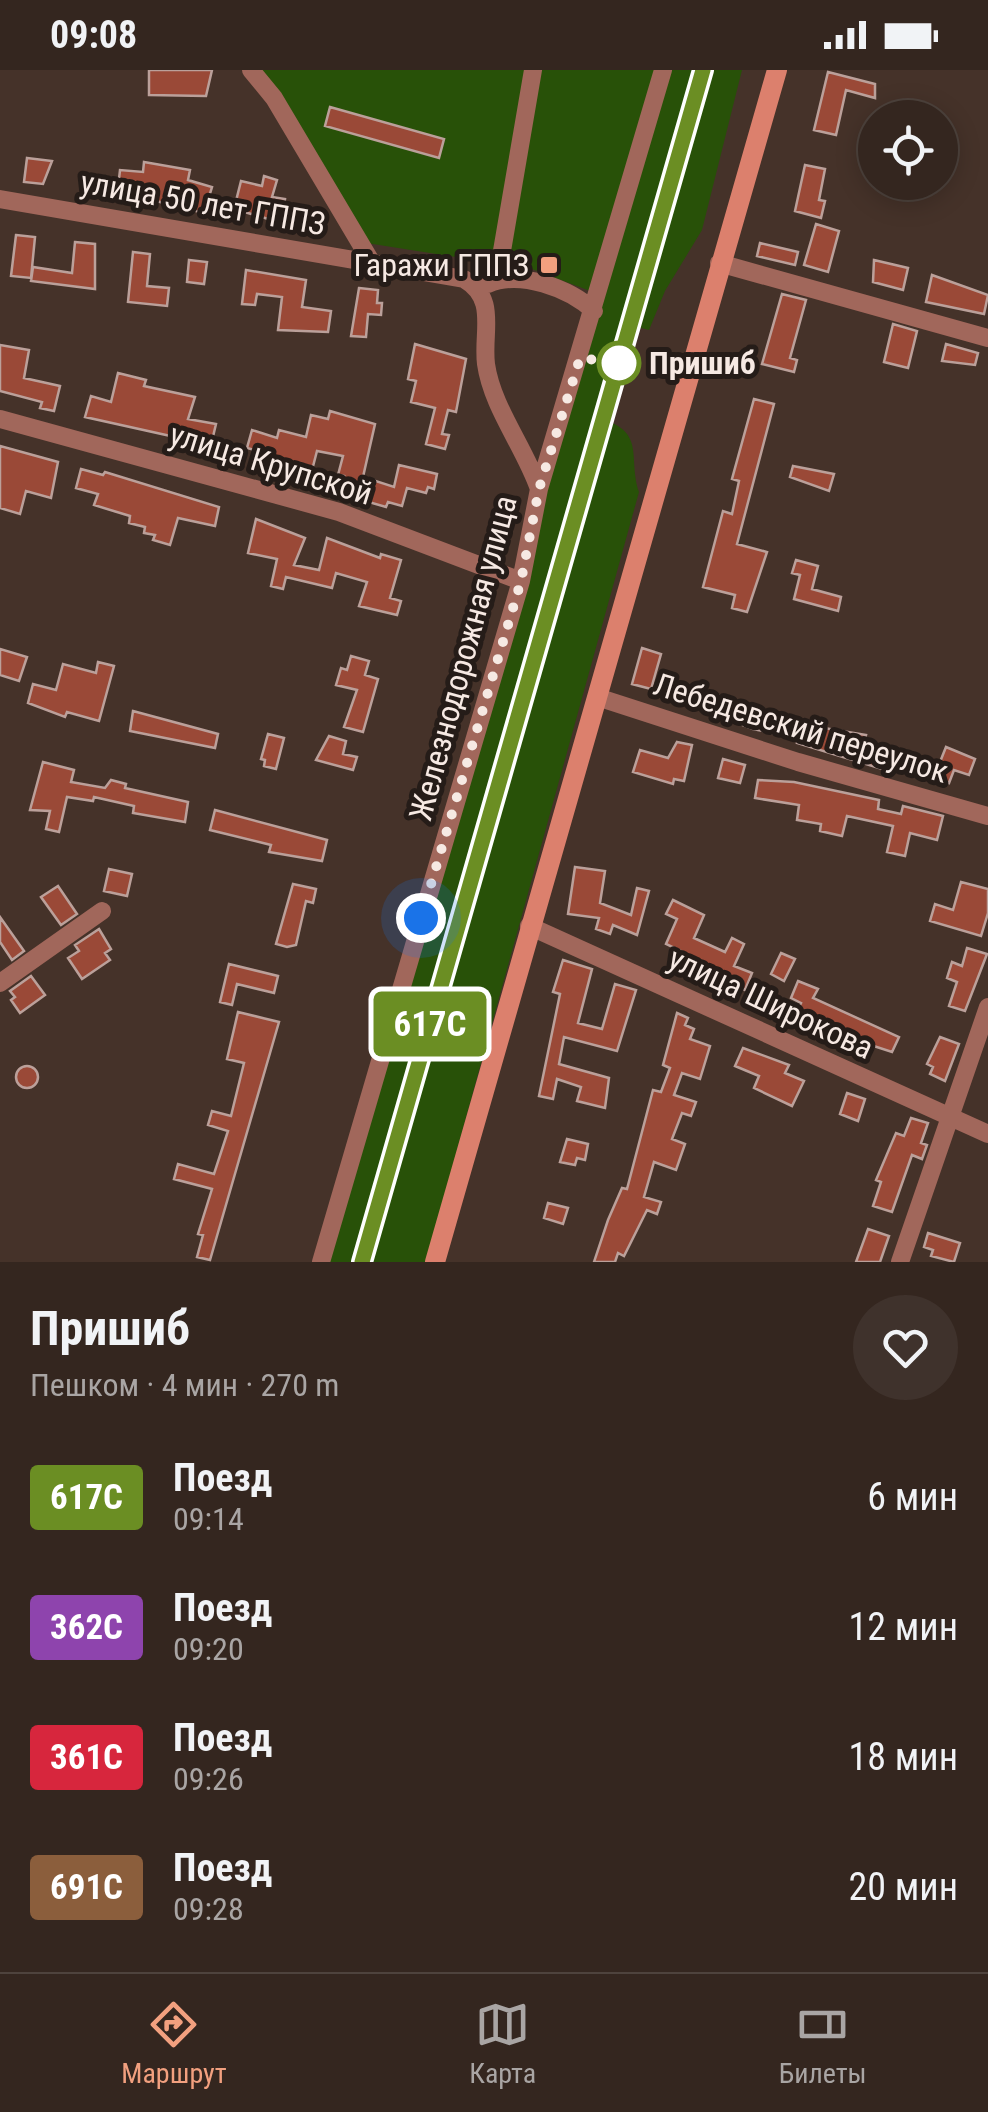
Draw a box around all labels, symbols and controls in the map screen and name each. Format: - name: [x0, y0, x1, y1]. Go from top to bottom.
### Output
- text: 09:08: [50, 13, 137, 57]
- map controls: [858, 100, 958, 200]
- button: locate: [858, 100, 958, 200]
- street label: улица 50 лет ГППЗ: [78, 163, 328, 243]
- place label: Гаражи ГППЗ: [354, 246, 529, 284]
- marker: Гаражи ГППЗ: [538, 254, 560, 276]
- marker: Пришиб: [598, 342, 640, 384]
- place label: Пришиб: [649, 344, 756, 382]
- street label: улица Крупской: [165, 415, 377, 513]
- street label: Железнодорожная улица: [401, 492, 525, 824]
- street label: Лебедевский переулок: [649, 665, 953, 791]
- your location: [396, 893, 446, 943]
- street label: улица Широкова: [663, 939, 879, 1067]
- line badge: 617C: [360, 992, 500, 1056]
- text: 617C: [393, 1004, 467, 1045]
- button: heart: [853, 1295, 958, 1400]
- text: Пришиб: [30, 1300, 190, 1357]
- text: Пешком · 4 мин · 270 m: [30, 1366, 339, 1404]
- text: Поезд: [173, 1456, 272, 1500]
- text: 6 мин: [867, 1475, 958, 1519]
- text: 617C: [50, 1477, 123, 1518]
- text: 09:14: [173, 1500, 244, 1538]
- text: Поезд: [173, 1586, 272, 1630]
- text: 12 мин: [849, 1605, 958, 1649]
- text: 362С: [50, 1607, 123, 1648]
- text: 09:20: [173, 1630, 244, 1668]
- text: Поезд: [173, 1716, 272, 1760]
- text: 18 мин: [849, 1735, 958, 1779]
- text: 361С: [50, 1737, 123, 1778]
- text: 09:26: [173, 1760, 244, 1798]
- text: Поезд: [173, 1846, 272, 1890]
- text: 20 мин: [849, 1865, 958, 1909]
- text: 691С: [50, 1867, 123, 1908]
- text: 09:28: [173, 1890, 244, 1928]
- tab: Маршрут: [121, 1997, 227, 2090]
- tab: Карта: [469, 1997, 536, 2090]
- tab: Билеты: [779, 1997, 867, 2090]

